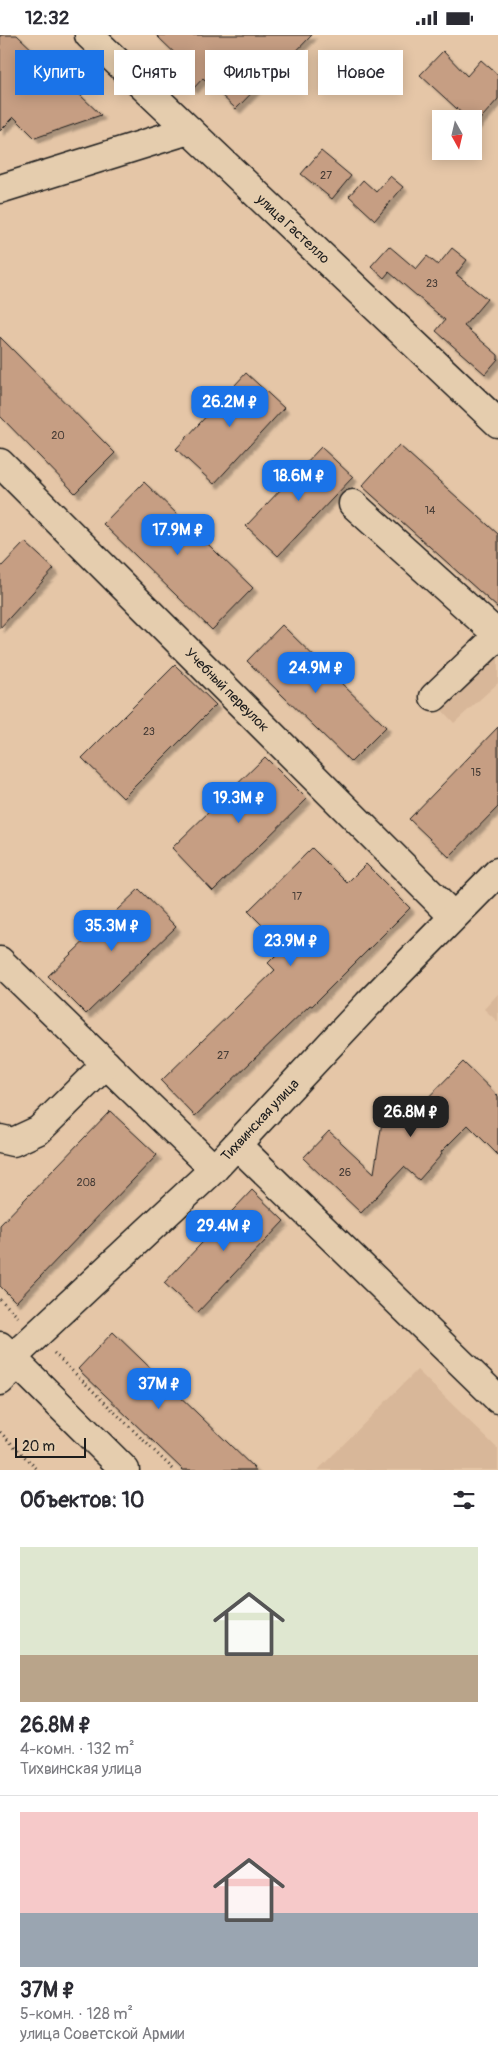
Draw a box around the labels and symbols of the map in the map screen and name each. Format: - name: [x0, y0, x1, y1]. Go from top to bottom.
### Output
- north arrow: [432, 110, 482, 160]
- house number: 27: [320, 169, 332, 182]
- street label: улица Гастелло: [252, 190, 334, 268]
- house number: 23: [426, 277, 438, 290]
- pin: 26.2M ₽: [184, 385, 276, 428]
- house number: 20: [51, 429, 65, 442]
- pin: 18.6M ₽: [253, 459, 345, 502]
- house number: 14: [425, 504, 436, 517]
- pin: 17.9M ₽: [132, 513, 224, 556]
- street label: Учебный переулок: [181, 644, 273, 736]
- pin: 24.9M ₽: [270, 651, 362, 694]
- house number: 23: [143, 725, 155, 738]
- house number: 15: [471, 766, 481, 779]
- pin: 19.3M ₽: [193, 781, 285, 824]
- house number: 17: [292, 890, 302, 903]
- pin: 35.3M ₽: [66, 909, 158, 952]
- pin: 23.9M ₽: [245, 925, 337, 967]
- house number: 27: [217, 1049, 229, 1062]
- street label: Тихвинская улица: [217, 1075, 303, 1165]
- pin: 26.8M ₽: [365, 1095, 457, 1138]
- house number: 26: [339, 1166, 351, 1179]
- house number: 208: [76, 1176, 96, 1189]
- pin: 29.4M ₽: [178, 1209, 270, 1252]
- pin: 37M ₽: [124, 1367, 194, 1410]
- scale bar: [15, 1435, 86, 1458]

